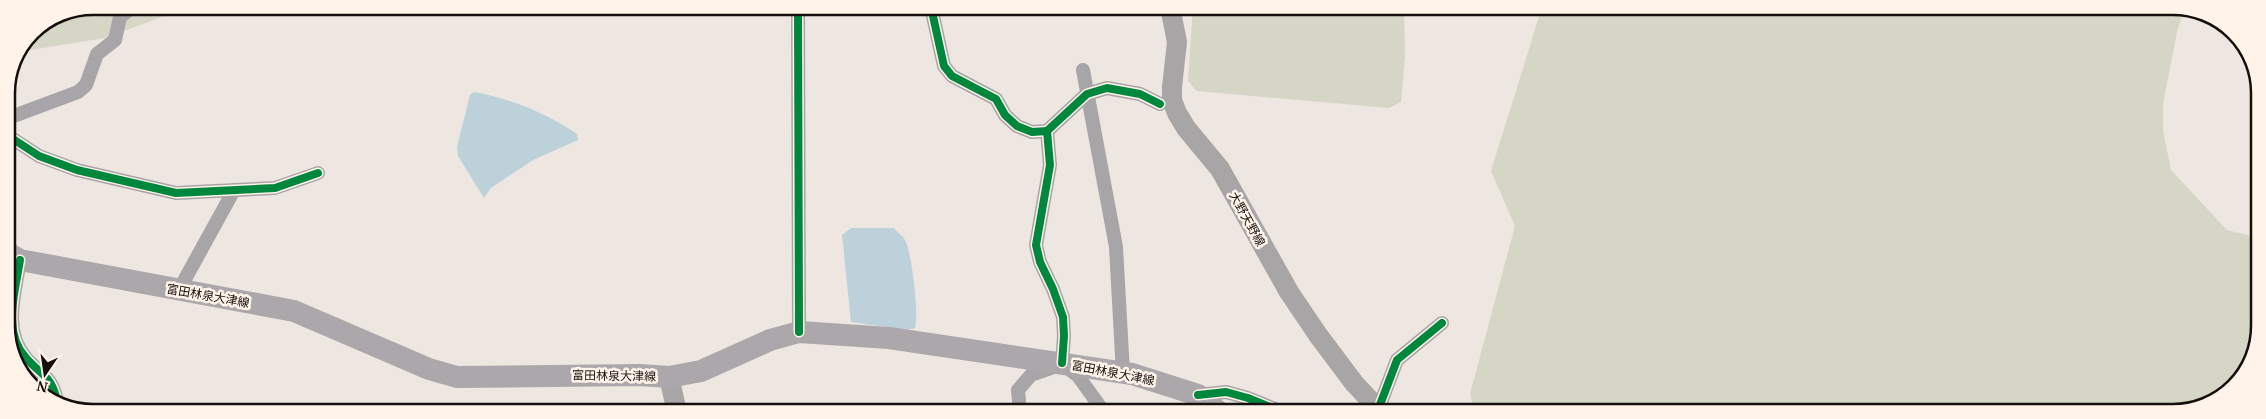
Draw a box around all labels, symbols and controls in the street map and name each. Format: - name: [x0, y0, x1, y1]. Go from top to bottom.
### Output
- street label: 大野天野線: [1226, 189, 1269, 249]
- street label: 富田林泉大津線: [165, 281, 251, 310]
- north arrow: [20, 349, 70, 399]
- street label: 富田林泉大津線: [1070, 357, 1156, 388]
- street label: 富田林泉大津線: [572, 367, 656, 384]
- text: N: [34, 377, 49, 398]

